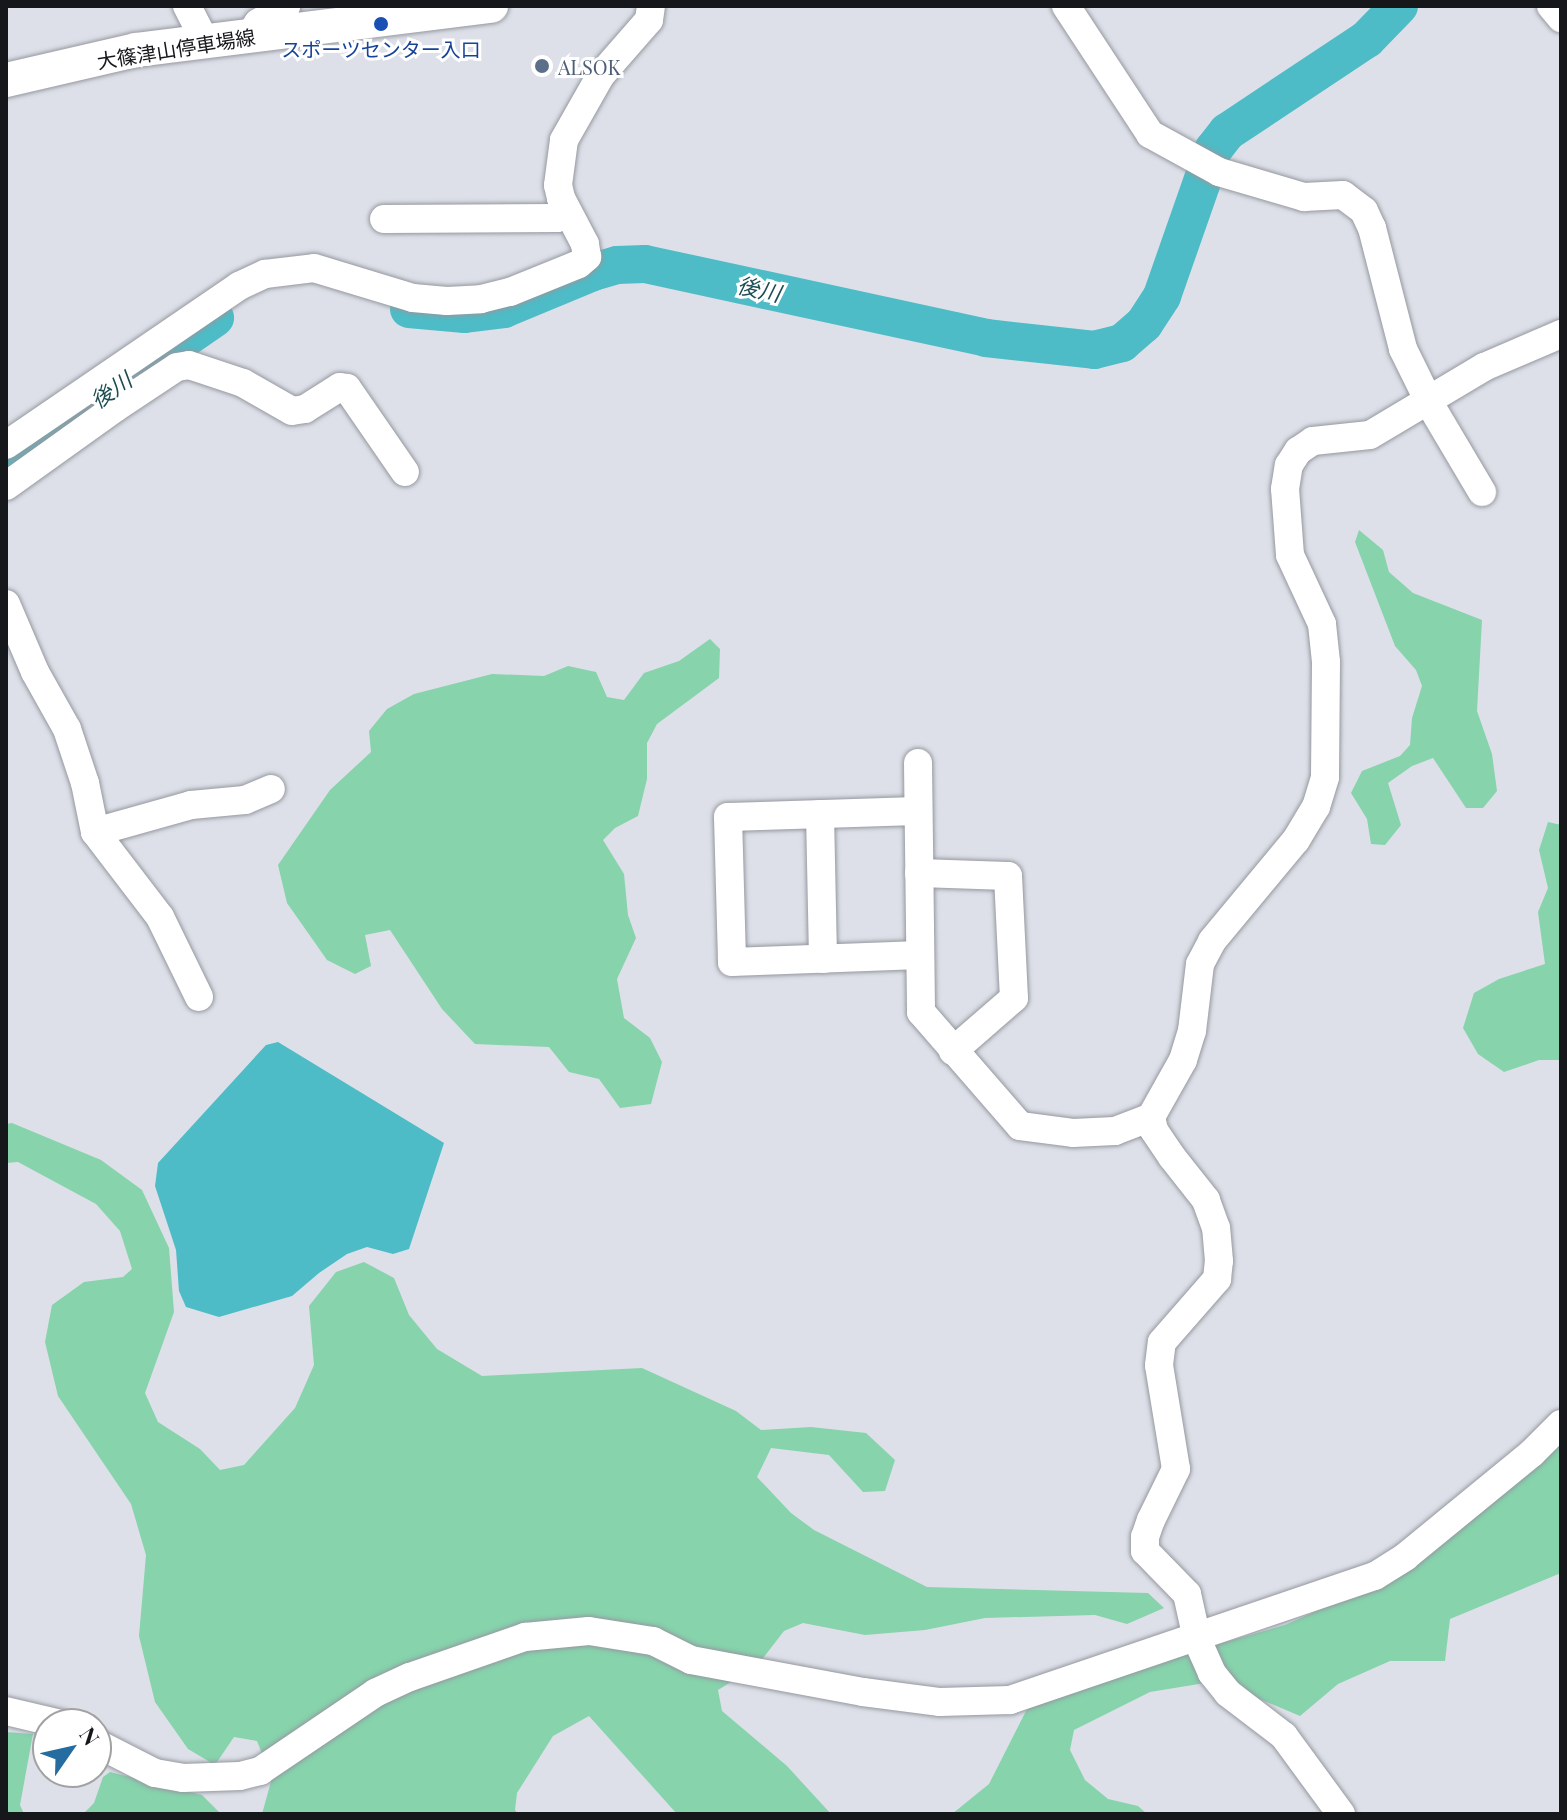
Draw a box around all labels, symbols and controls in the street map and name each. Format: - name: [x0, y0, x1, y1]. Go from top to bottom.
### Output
- marker: スポーツセンター入口: [372, 15, 390, 33]
- street label: 大篠津山停車場線: [95, 24, 257, 72]
- place label: スポーツセンター入口: [281, 36, 481, 60]
- place label: ALSOK: [558, 54, 621, 78]
- marker: ALSOK: [533, 57, 551, 75]
- water label: 後川: [735, 272, 783, 306]
- water label: 後川: [85, 367, 137, 413]
- north arrow: [32, 1708, 112, 1788]
- text: N: [73, 1721, 107, 1751]

